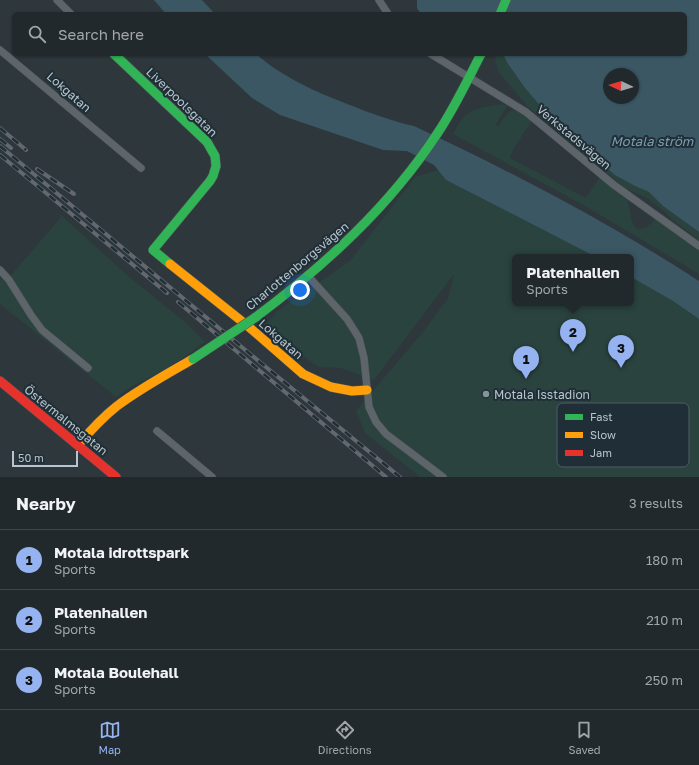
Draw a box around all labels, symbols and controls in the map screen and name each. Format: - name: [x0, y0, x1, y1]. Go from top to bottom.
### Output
- search box: [12, 12, 687, 56]
- icon: search: [26, 23, 48, 45]
- text: Search here: [58, 25, 144, 43]
- street label: Liverpoolsgatan: [143, 64, 221, 140]
- north arrow: [603, 68, 639, 104]
- street label: Lokgatan: [44, 69, 94, 115]
- street label: Verkstadsvägen: [534, 102, 614, 172]
- water label: Motala ström: [611, 133, 694, 149]
- street label: Charlottenborgsvägen: [243, 219, 351, 313]
- popup: [512, 254, 634, 306]
- text: Platenhallen: [526, 263, 620, 281]
- your location: [290, 280, 310, 300]
- text: Sports: [526, 281, 568, 297]
- street label: Lokgatan: [256, 316, 306, 362]
- pin: 2: [560, 319, 586, 352]
- pin: 3: [608, 335, 634, 368]
- pin: 1: [513, 346, 539, 379]
- street label: Östermalmsgatan: [21, 382, 111, 458]
- place label: Motala Isstadion: [494, 387, 590, 402]
- marker: Motala Isstadion: [481, 389, 491, 399]
- legend: [557, 403, 689, 467]
- text: Fast: [590, 410, 613, 423]
- text: Slow: [590, 428, 616, 441]
- text: Jam: [590, 446, 612, 459]
- scale bar: [12, 449, 78, 468]
- text: 50 m: [18, 451, 44, 464]
- text: Nearby: [16, 493, 76, 514]
- text: 3 results: [629, 495, 683, 511]
- text: Motala idrottspark: [54, 543, 189, 561]
- text: 1: [26, 552, 32, 568]
- text: 180 m: [646, 552, 683, 568]
- text: Sports: [54, 561, 96, 577]
- text: Platenhallen: [54, 603, 147, 621]
- text: 2: [25, 612, 33, 628]
- text: 210 m: [646, 612, 683, 628]
- text: Sports: [54, 621, 96, 637]
- text: Motala Boulehall: [54, 663, 179, 681]
- text: 3: [25, 672, 33, 688]
- text: 250 m: [645, 672, 683, 688]
- text: Sports: [54, 681, 96, 697]
- tab: Map: [98, 719, 121, 756]
- tab: Directions: [318, 719, 372, 756]
- tab: Saved: [568, 719, 601, 756]

